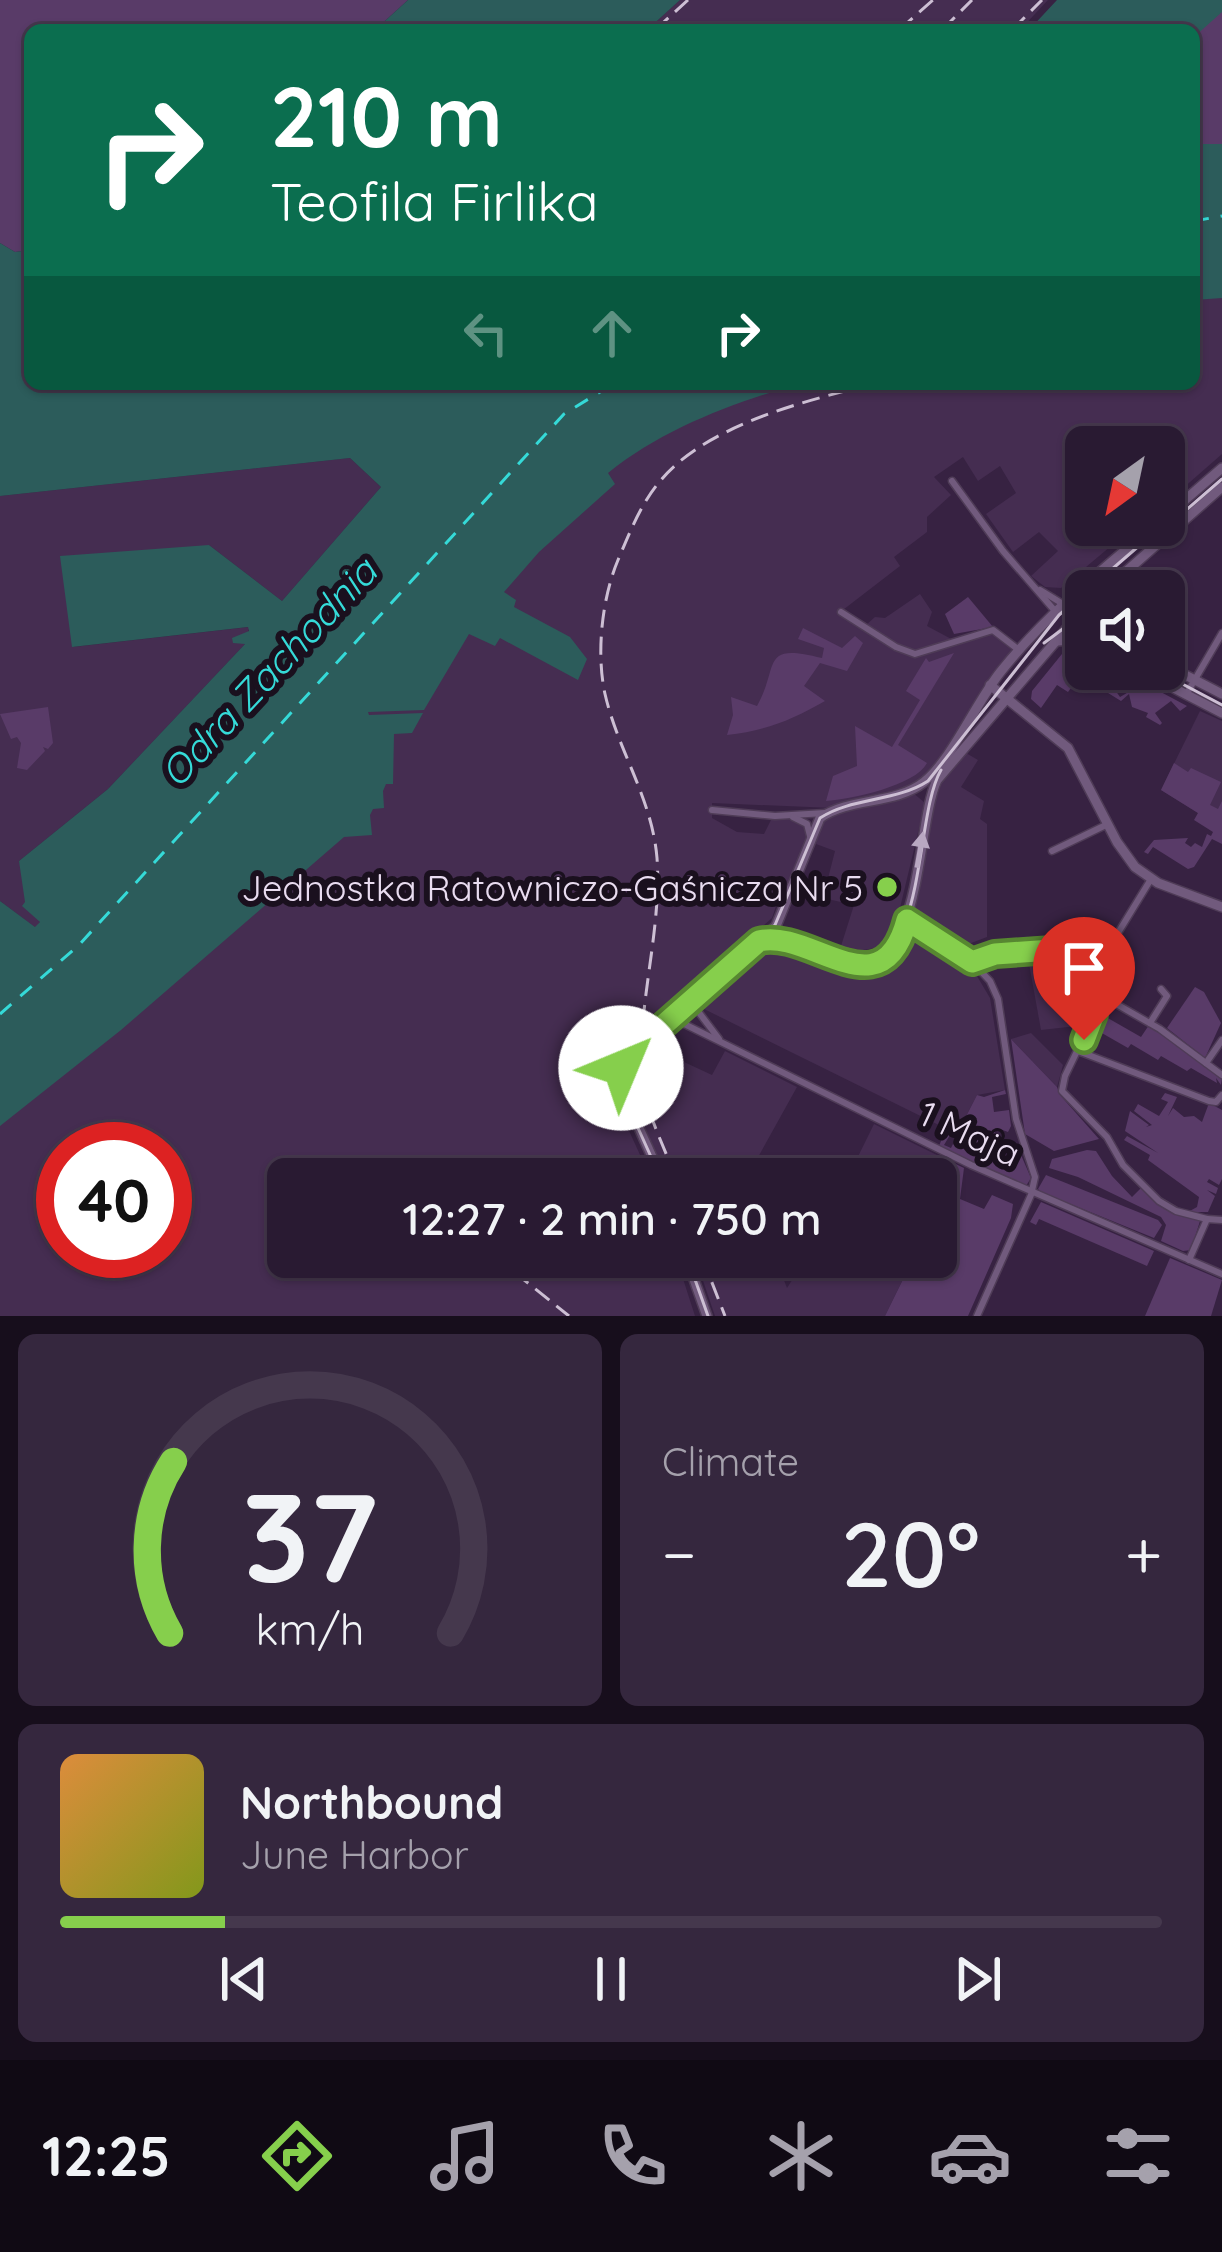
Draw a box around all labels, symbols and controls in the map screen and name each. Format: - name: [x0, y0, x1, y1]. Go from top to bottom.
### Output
- text: 210 m: [270, 63, 503, 168]
- icon: right: [72, 72, 228, 228]
- text: Teofila Firlika: [270, 167, 598, 235]
- icon: left: [453, 300, 519, 366]
- icon: ahead: [579, 300, 645, 366]
- icon: right: [705, 300, 771, 366]
- north arrow: [1065, 426, 1185, 546]
- map controls: [1065, 426, 1185, 690]
- water label: Odra Zachodnia: [149, 546, 388, 797]
- button: sound: [1065, 570, 1185, 690]
- one-way arrow: [911, 830, 930, 868]
- place label: Jednostka Ratowniczo-Gaśnicza Nr 5: [241, 865, 863, 910]
- marker: Jednostka Ratowniczo-Gaśnicza Nr 5: [874, 874, 900, 900]
- pin: [1033, 917, 1135, 1040]
- icon: arrive: [1051, 935, 1117, 1001]
- position arrow: [558, 1005, 684, 1131]
- street label: 1 Maja: [912, 1090, 1028, 1176]
- speed limit sign: 40: [36, 1122, 192, 1278]
- text: 12:27 · 2 min · 750 m: [402, 1190, 822, 1246]
- text: Climate: [662, 1437, 799, 1486]
- text: 37: [242, 1457, 378, 1613]
- text: 20°: [841, 1497, 980, 1610]
- text: −: [662, 1512, 696, 1595]
- text: +: [1125, 1512, 1162, 1595]
- text: km/h: [256, 1602, 364, 1656]
- text: Northbound: [240, 1774, 503, 1830]
- text: June Harbor: [240, 1830, 469, 1879]
- icon: previous: [211, 1946, 277, 2012]
- icon: pause: [578, 1946, 644, 2012]
- icon: next: [945, 1946, 1011, 2012]
- icon: directions: [255, 2114, 339, 2198]
- icon: music: [423, 2114, 507, 2198]
- icon: phone: [591, 2114, 675, 2198]
- icon: climate: [759, 2114, 843, 2198]
- icon: car: [928, 2114, 1012, 2198]
- icon: filters: [1096, 2114, 1180, 2198]
- text: 12:25: [42, 2122, 170, 2190]

